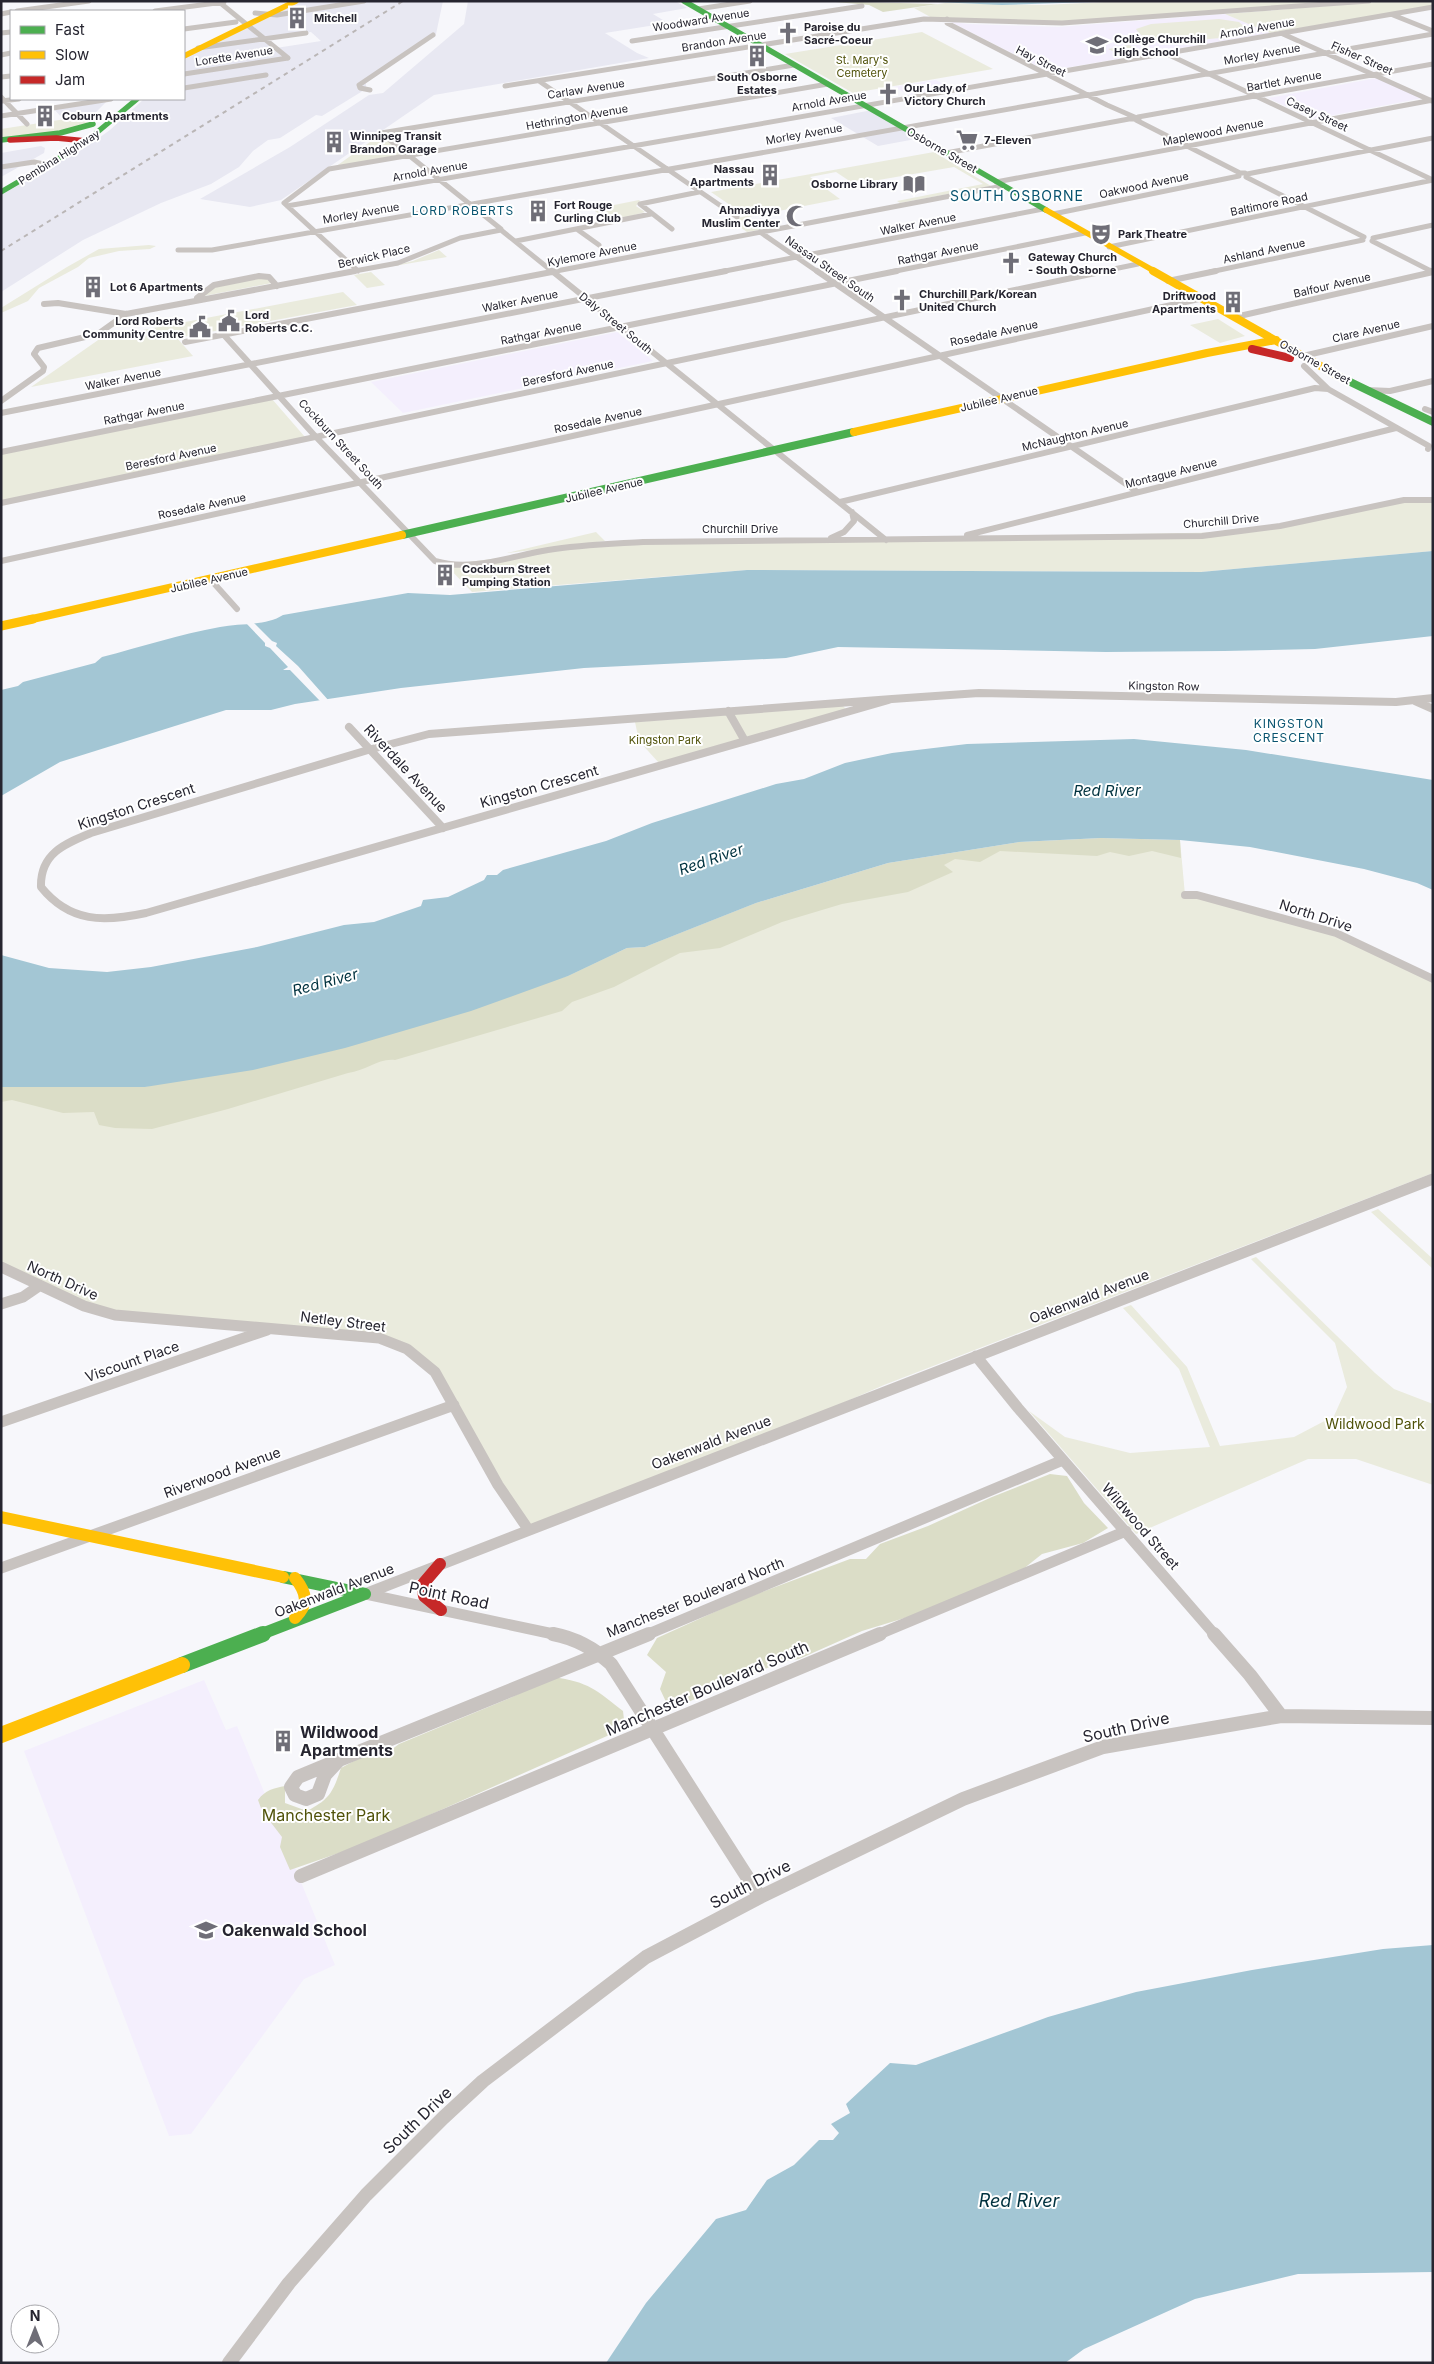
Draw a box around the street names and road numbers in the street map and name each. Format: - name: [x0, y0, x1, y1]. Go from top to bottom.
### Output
- street label: Woodward Avenue: [652, 5, 750, 35]
- street label: Arnold Avenue: [1218, 14, 1296, 42]
- street label: Brandon Avenue: [681, 27, 767, 55]
- street label: Fisher Street: [1329, 38, 1395, 78]
- street label: Morley Avenue: [1223, 40, 1301, 68]
- street label: Hay Street: [1014, 42, 1069, 80]
- street label: Lorette Avenue: [194, 43, 274, 69]
- street label: Bartlet Avenue: [1246, 68, 1322, 94]
- street label: Carlaw Avenue: [546, 76, 626, 102]
- street label: Arnold Avenue: [790, 87, 868, 115]
- street label: Casey Street: [1284, 94, 1350, 135]
- street label: Hethrington Avenue: [525, 101, 629, 133]
- street label: Maplewood Avenue: [1162, 115, 1264, 149]
- street label: Morley Avenue: [765, 120, 843, 148]
- street label: Osborne Street: [904, 124, 980, 176]
- street label: Pembina Highway: [16, 126, 102, 188]
- street label: Arnold Avenue: [391, 157, 469, 185]
- street label: Oakwood Avenue: [1098, 169, 1190, 201]
- street label: Baltimore Road: [1229, 189, 1309, 219]
- street label: Morley Avenue: [322, 199, 400, 227]
- street label: Walker Avenue: [879, 210, 957, 238]
- street label: Nassau Street South: [782, 233, 878, 305]
- street label: Ashland Avenue: [1222, 235, 1306, 267]
- street label: Kylemore Avenue: [546, 238, 638, 270]
- street label: Rathgar Avenue: [896, 238, 980, 268]
- street label: Berwick Place: [337, 241, 411, 271]
- street label: Balfour Avenue: [1292, 269, 1372, 301]
- street label: Walker Avenue: [481, 287, 559, 315]
- street label: Daly Street South: [576, 289, 656, 357]
- street label: Clare Avenue: [1331, 316, 1401, 346]
- street label: Rosedale Avenue: [949, 317, 1039, 349]
- street label: Rathgar Avenue: [499, 318, 583, 348]
- street label: Osborne Street: [1277, 337, 1353, 387]
- street label: Beresford Avenue: [521, 357, 615, 389]
- street label: Walker Avenue: [84, 365, 162, 393]
- street label: Jubilee Avenue: [959, 383, 1039, 415]
- street label: Cockburn Street South: [295, 396, 387, 492]
- street label: Rathgar Avenue: [102, 398, 186, 428]
- street label: Rosedale Avenue: [553, 404, 643, 436]
- street label: McNaughton Avenue: [1020, 416, 1130, 454]
- street label: Beresford Avenue: [124, 441, 218, 473]
- street label: Montague Avenue: [1124, 455, 1218, 491]
- street label: Jubilee Avenue: [564, 474, 644, 506]
- street label: Rosedale Avenue: [157, 490, 247, 522]
- street label: Churchill Drive: [1182, 511, 1260, 531]
- street label: Churchill Drive: [702, 522, 778, 536]
- street label: Jubilee Avenue: [169, 564, 249, 596]
- street label: Kingston Row: [1128, 678, 1200, 694]
- street label: Riverdale Avenue: [361, 720, 451, 816]
- street label: Kingston Crescent: [478, 761, 600, 811]
- street label: Kingston Crescent: [75, 779, 197, 833]
- street label: North Drive: [1277, 895, 1355, 935]
- street label: North Drive: [25, 1257, 101, 1303]
- street label: Oakenwald Avenue: [1027, 1265, 1151, 1327]
- street label: Netley Street: [299, 1307, 387, 1335]
- street label: Viscount Place: [83, 1337, 181, 1385]
- street label: Oakenwald Avenue: [649, 1411, 773, 1473]
- street label: Riverwood Avenue: [161, 1443, 283, 1501]
- street label: Wildwood Street: [1099, 1479, 1183, 1573]
- street label: Manchester Boulevard North: [604, 1554, 786, 1640]
- street label: Oakenwald Avenue: [272, 1559, 396, 1621]
- street label: Point Road: [407, 1577, 491, 1613]
- street label: Manchester Boulevard South: [602, 1636, 812, 1740]
- street label: South Drive: [1081, 1707, 1171, 1747]
- street label: South Drive: [706, 1855, 794, 1913]
- street label: South Drive: [378, 2082, 456, 2158]

